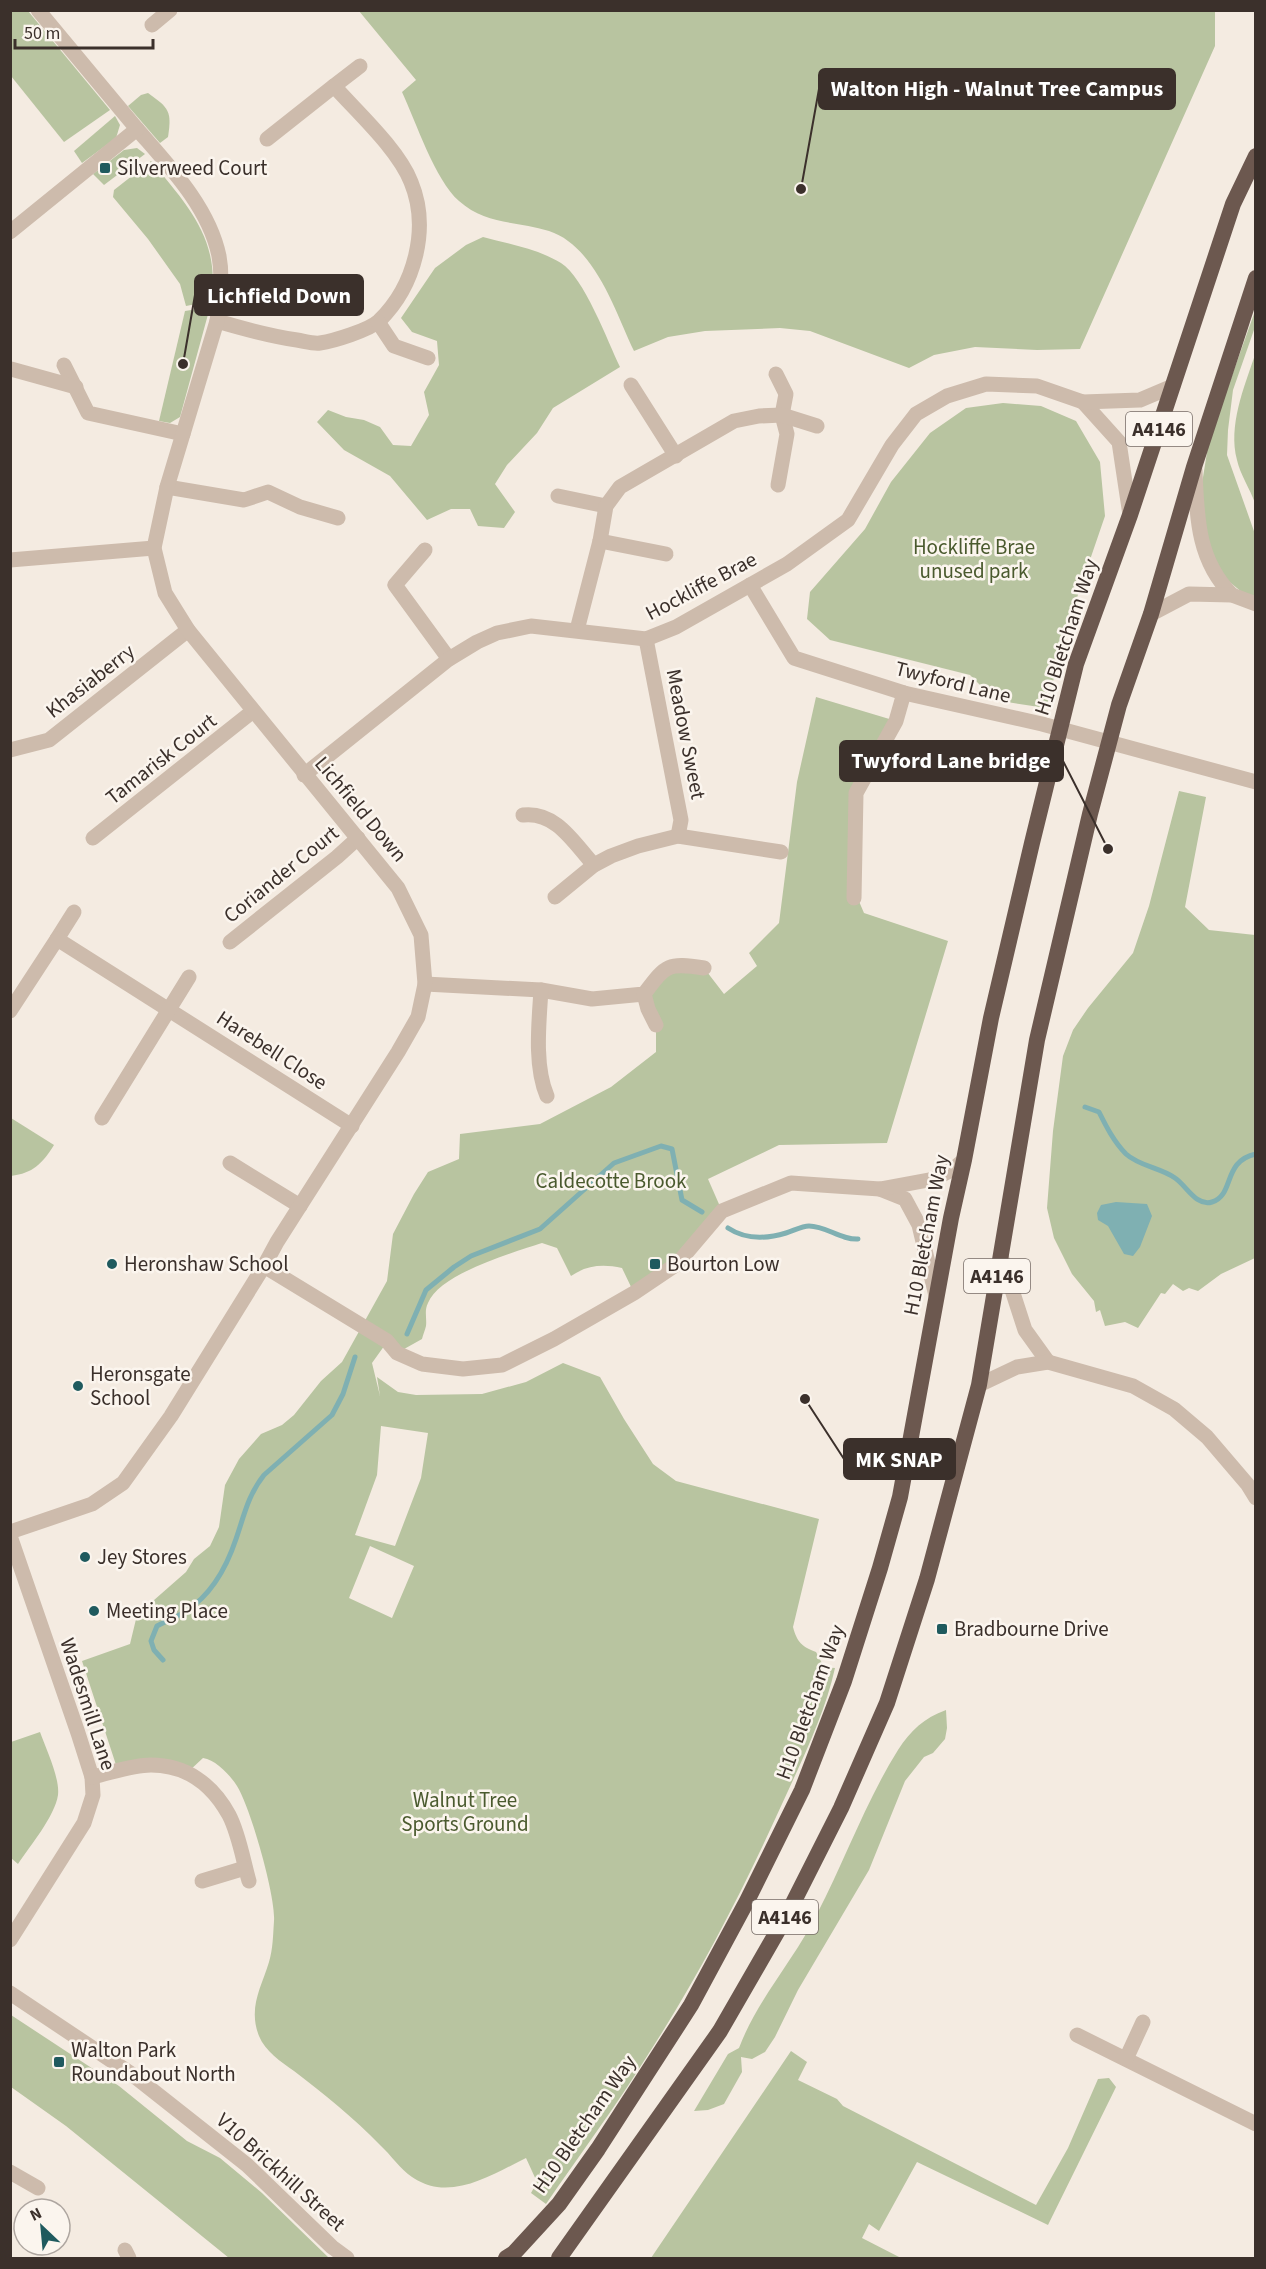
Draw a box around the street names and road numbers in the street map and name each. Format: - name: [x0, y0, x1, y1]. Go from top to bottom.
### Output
- road number: A4146: [1126, 412, 1192, 446]
- street label: Hockliffe Brae: [640, 544, 762, 628]
- street label: H10 Bletcham Way: [1027, 555, 1106, 719]
- street label: Khasiaberry: [39, 637, 141, 725]
- street label: Twyford Lane: [892, 653, 1014, 711]
- street label: Meadow Sweet: [659, 666, 713, 802]
- street label: Tamarisk Court: [99, 706, 223, 812]
- street label: Lichfield Down: [308, 750, 414, 868]
- street label: Coriander Court: [217, 818, 345, 930]
- street label: Harebell Close: [211, 1003, 333, 1097]
- street label: H10 Bletcham Way: [896, 1152, 956, 1318]
- road number: A4146: [964, 1259, 1030, 1293]
- street label: H10 Bletcham Way: [768, 1620, 852, 1784]
- street label: Wadesmill Lane: [52, 1634, 124, 1774]
- road number: A4146: [752, 1900, 818, 1934]
- street label: H10 Bletcham Way: [525, 2048, 643, 2199]
- street label: V10 Brickhill Street: [210, 2106, 352, 2238]

